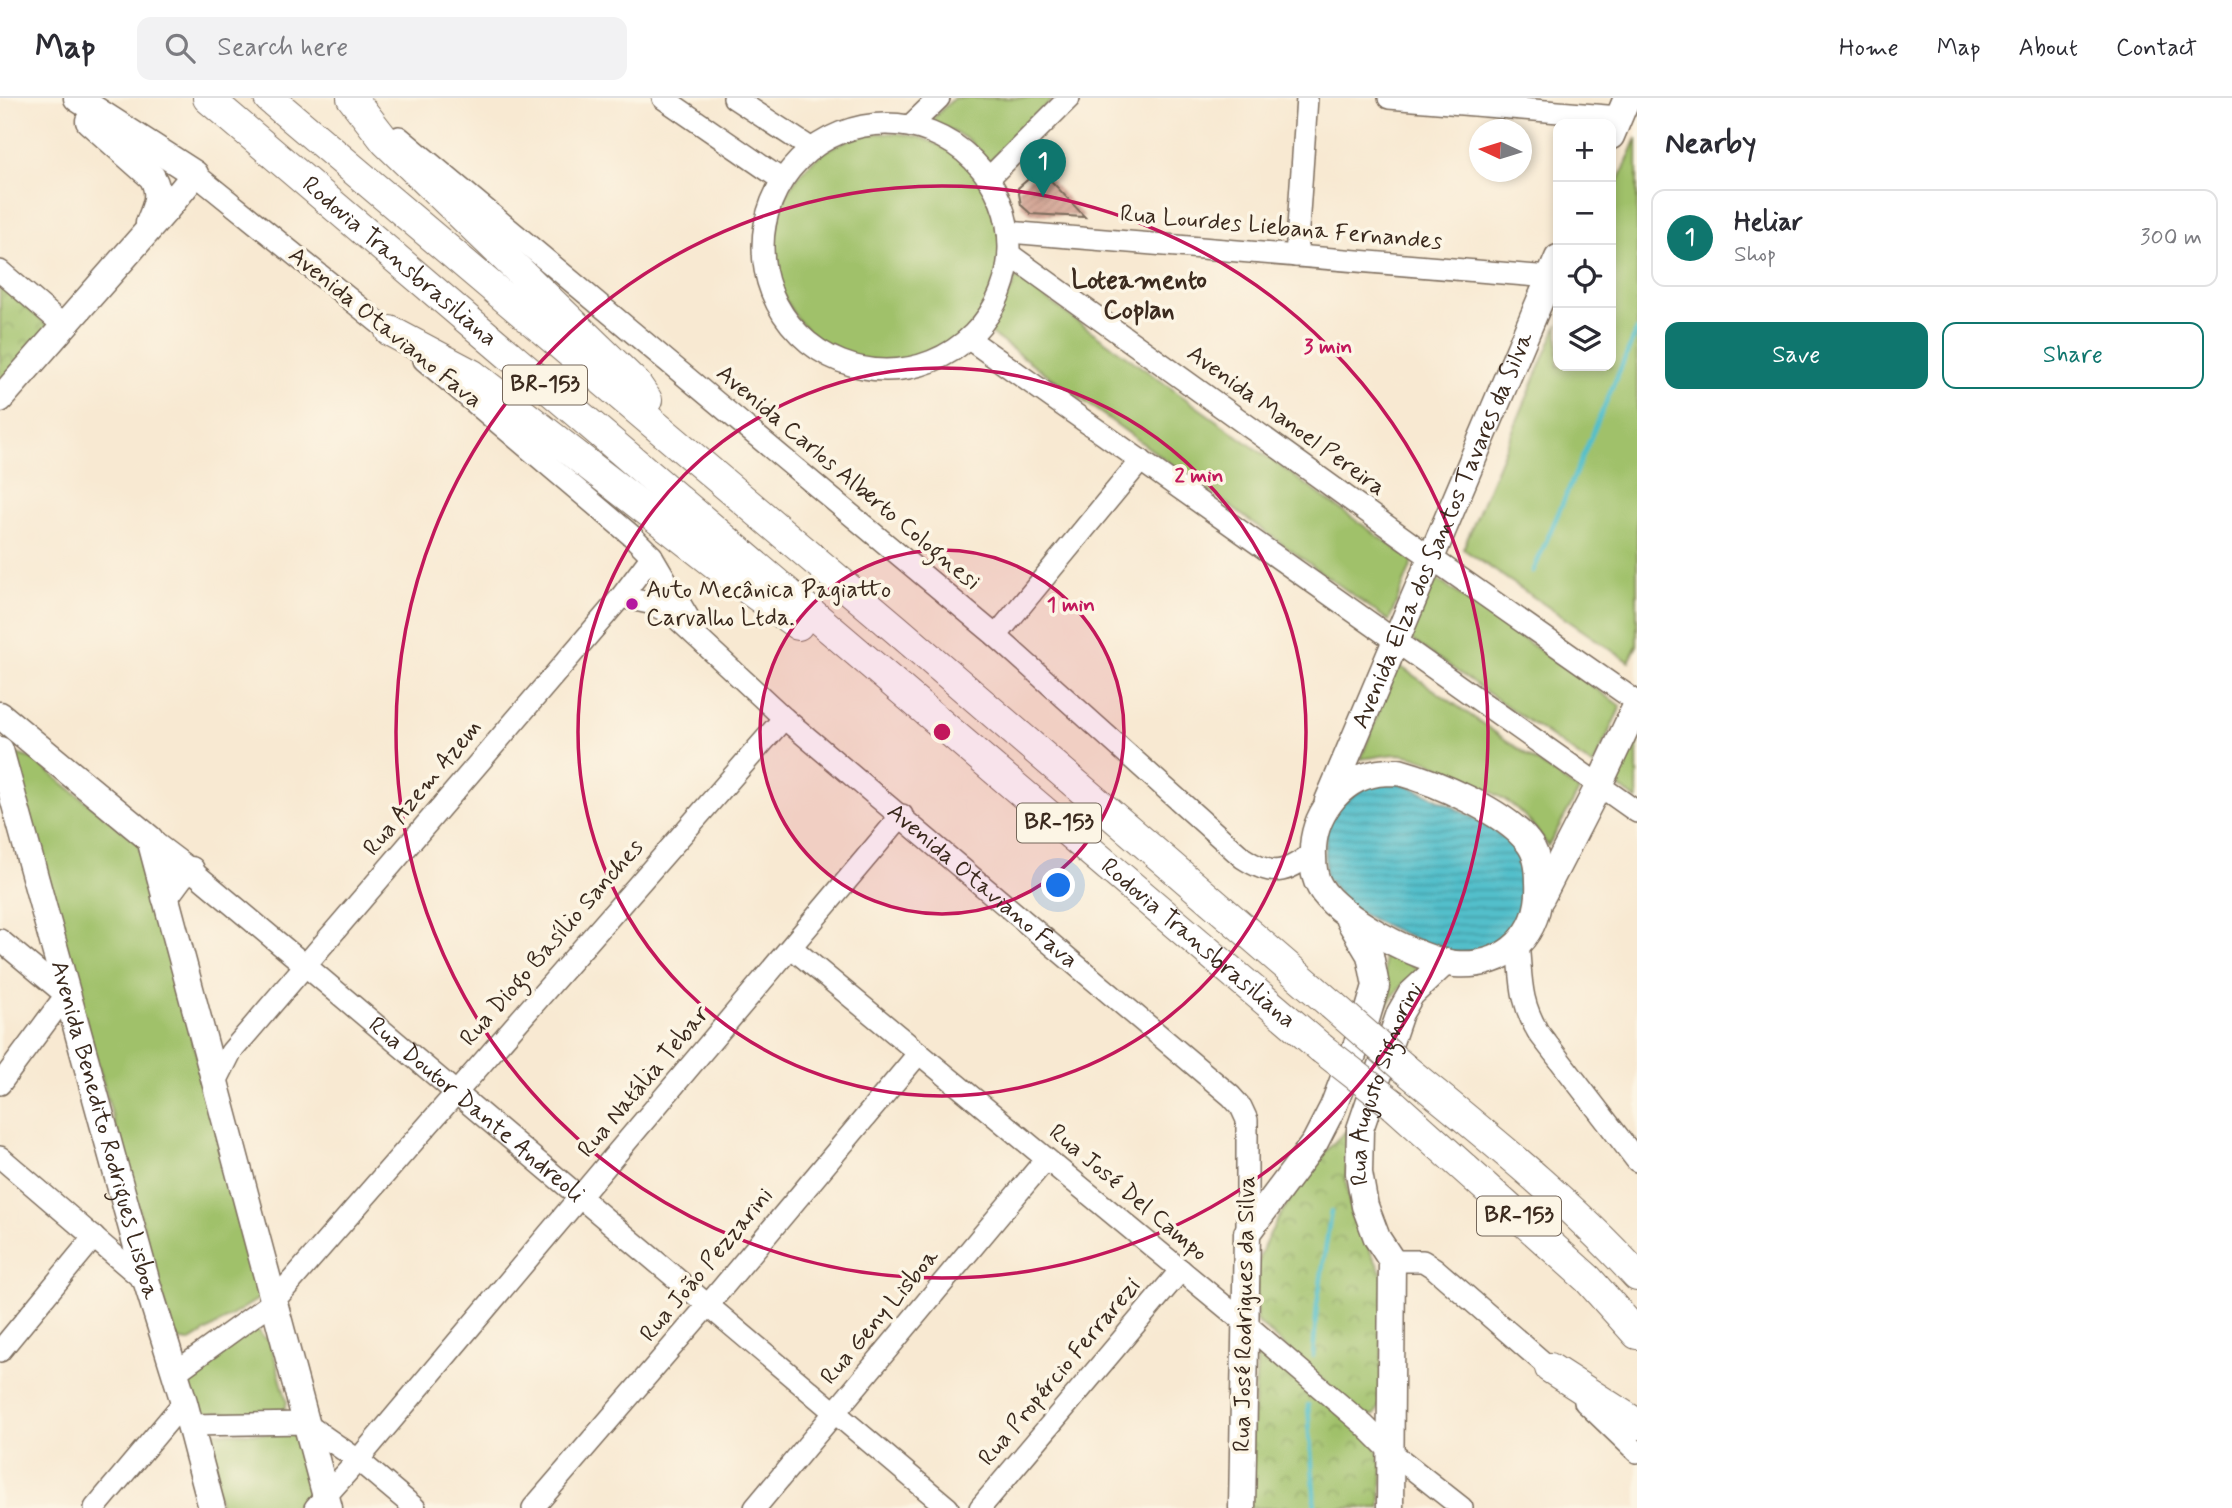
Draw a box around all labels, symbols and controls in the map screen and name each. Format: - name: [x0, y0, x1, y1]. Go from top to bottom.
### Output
- search box: [137, 17, 627, 80]
- text: Map: [35, 26, 95, 70]
- icon: search: [161, 29, 199, 67]
- text: Search here: [217, 31, 348, 65]
- text: Home: [1839, 33, 1899, 64]
- text: Map: [1937, 33, 1981, 64]
- text: About: [2019, 33, 2078, 64]
- text: Contact: [2116, 33, 2197, 64]
- north arrow: [1469, 119, 1532, 182]
- map controls: [1553, 119, 1616, 371]
- button: +: [1553, 119, 1616, 182]
- text: Nearby: [1665, 124, 1756, 163]
- pin: 1: [1020, 139, 1066, 197]
- street label: Rodovia Transbrasiliana: [295, 169, 504, 354]
- button: −: [1553, 182, 1616, 245]
- street label: Rua Lourdes Liebana Fernandes: [1119, 198, 1444, 258]
- text: Heliar: [1734, 206, 1803, 240]
- text: 1: [1685, 223, 1695, 253]
- text: 300 m: [2140, 223, 2202, 253]
- street label: Avenida Otaviano Fava: [282, 240, 488, 416]
- text: Shop: [1734, 240, 1776, 270]
- button: locate: [1553, 245, 1616, 308]
- district label: Loteamento Coplan: [1071, 264, 1207, 328]
- button: layers: [1553, 308, 1616, 371]
- button: Save: [1665, 322, 1928, 389]
- button: Share: [1942, 322, 2204, 389]
- street label: Avenida Elza dos Santos Tavares da Silva: [1345, 327, 1541, 733]
- text: 3 min: [1304, 333, 1352, 361]
- street label: Avenida Manoel Pereira: [1180, 338, 1392, 504]
- street label: Avenida Carlos Alberto Colognesi: [707, 358, 987, 600]
- road number: BR-153: [503, 366, 587, 404]
- text: 2 min: [1174, 462, 1224, 490]
- place label: Auto Mecânica Pagiatto Carvalho Ltda.: [646, 575, 891, 634]
- text: 1 min: [1047, 591, 1095, 619]
- marker: Auto Mecânica Pagiatto Carvalho Ltda.: [624, 596, 640, 612]
- street label: Rua Azem Azem: [357, 713, 489, 863]
- centre of rings: [930, 720, 954, 744]
- street label: Avenida Otaviano Fava: [881, 796, 1085, 976]
- road number: BR-153: [1017, 804, 1101, 842]
- street label: Rua Diogo Basílio Sanches: [453, 833, 653, 1055]
- street label: Rodovia Transbrasiliana: [1094, 851, 1302, 1035]
- your location: [1041, 868, 1075, 902]
- street label: Avenida Benedito Rodrigues Lisboa: [43, 957, 167, 1304]
- street label: Rua Augusto Signorini: [1343, 975, 1430, 1188]
- street label: Rua Natália Tebar: [571, 999, 717, 1165]
- street label: Rua Doutor Dante Andreoli: [362, 1010, 591, 1210]
- street label: Rua José Del Campo: [1042, 1117, 1214, 1269]
- street label: Rua José Rodrigues da Silva: [1227, 1176, 1263, 1452]
- street label: Rua João Pezzarini: [633, 1181, 781, 1349]
- road number: BR-153: [1477, 1196, 1561, 1236]
- street label: Rua Geny Lisboa: [814, 1242, 946, 1392]
- street label: Rua Propércio Ferrarezi: [972, 1271, 1148, 1473]

